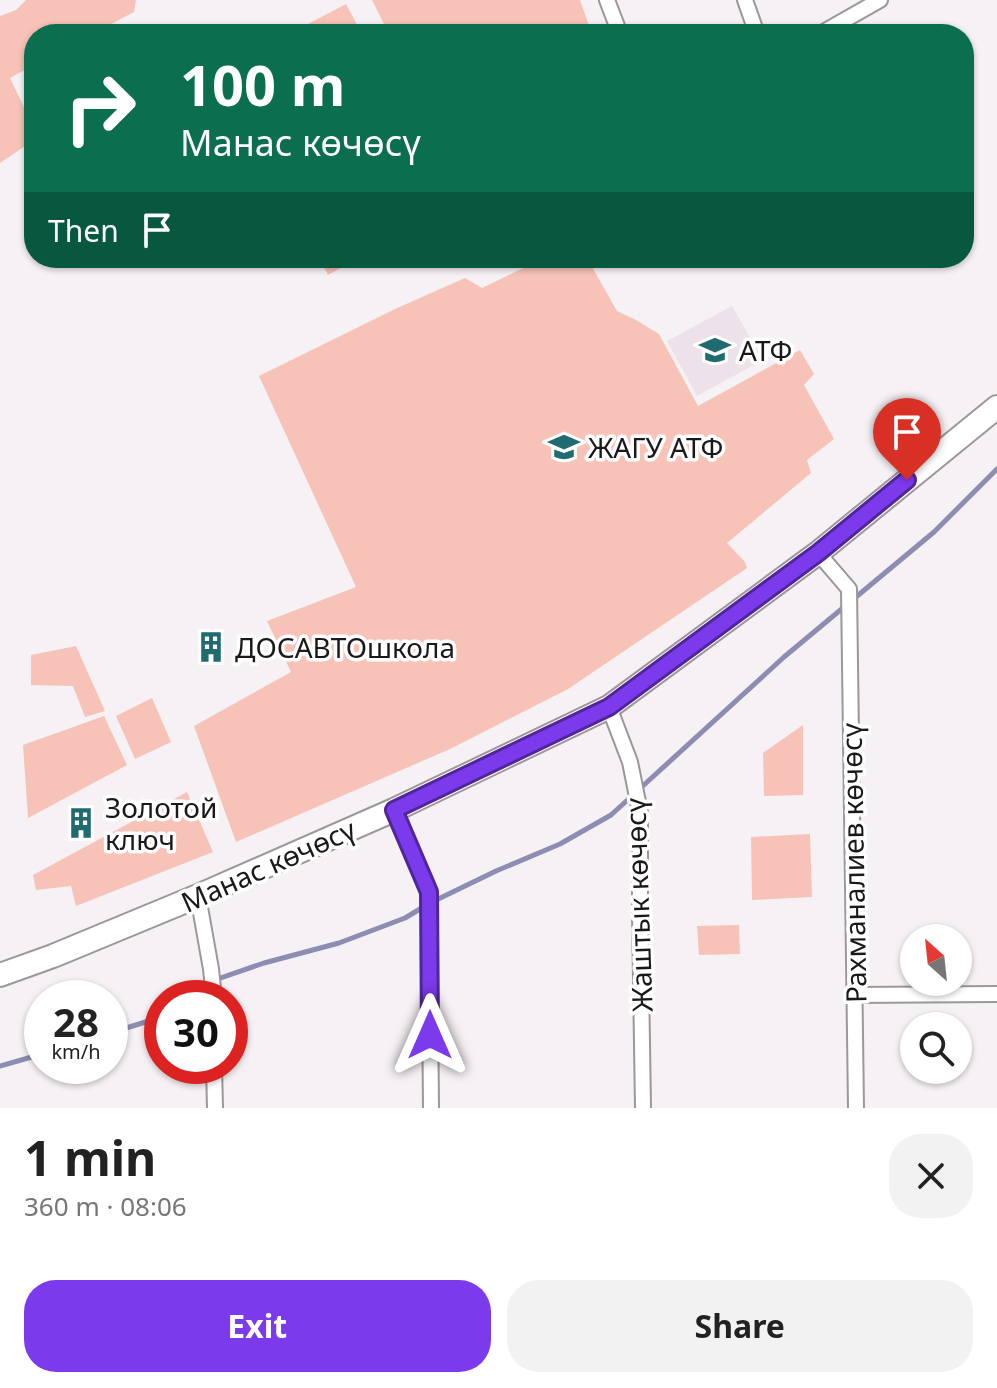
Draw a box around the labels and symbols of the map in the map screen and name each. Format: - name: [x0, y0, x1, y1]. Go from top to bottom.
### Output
- place label: АТФ: [739, 331, 792, 369]
- school or university icon: АТФ: [698, 333, 732, 367]
- pin: [873, 398, 941, 480]
- place label: ЖАГУ АТФ: [588, 428, 723, 466]
- school or university icon: ЖАГУ АТФ: [547, 430, 581, 464]
- place label: ДОСАВТОшкола: [235, 628, 455, 666]
- building icon: ДОСАВТОшкола: [194, 630, 228, 664]
- street label: Рахманалиев көчөсү: [832, 722, 874, 1003]
- place label: Золотой ключ: [105, 788, 217, 858]
- street label: Жаштык көчөсү: [615, 796, 661, 1013]
- building icon: Золотой ключ: [64, 806, 98, 840]
- street label: Манас көчөсү: [175, 809, 362, 920]
- north arrow: [900, 924, 972, 996]
- speed limit sign: 30: [144, 980, 248, 1084]
- position arrow: [388, 993, 472, 1077]

